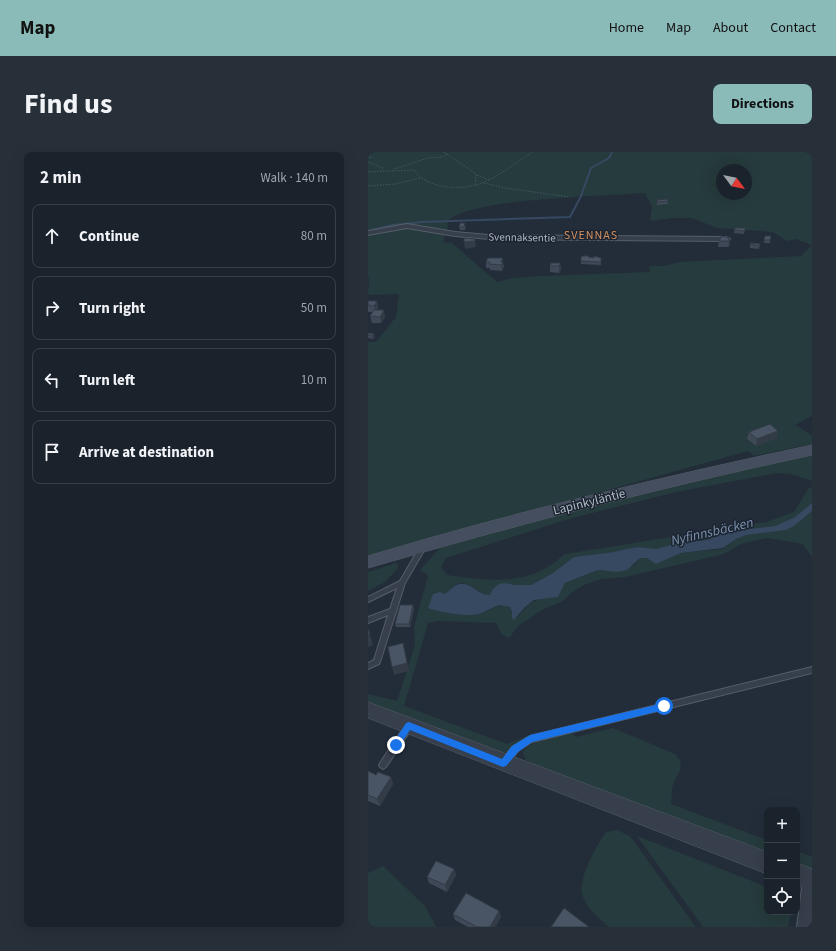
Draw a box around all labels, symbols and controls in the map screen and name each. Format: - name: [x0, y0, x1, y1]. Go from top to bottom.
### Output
- text: Map: [20, 15, 55, 42]
- text: Home: [609, 18, 644, 38]
- text: Map: [666, 18, 691, 38]
- text: About: [713, 18, 748, 38]
- text: Contact: [770, 18, 816, 38]
- text: Find us: [24, 84, 112, 124]
- button: Directions: [713, 84, 812, 124]
- north arrow: [716, 164, 752, 200]
- text: 2 min: [40, 166, 81, 190]
- text: Walk · 140 m: [260, 169, 328, 187]
- icon: ahead: [41, 225, 63, 247]
- text: Continue: [79, 226, 139, 247]
- text: 80 m: [301, 227, 327, 245]
- district label: SVENNAS: [564, 227, 618, 244]
- street label: Svennaksentie: [488, 229, 556, 246]
- icon: right: [41, 297, 63, 319]
- text: Turn right: [79, 298, 145, 319]
- text: 50 m: [301, 299, 327, 317]
- icon: left: [41, 369, 63, 391]
- text: Turn left: [79, 370, 135, 391]
- text: 10 m: [301, 371, 327, 389]
- icon: arrive: [41, 441, 63, 463]
- text: Arrive at destination: [79, 442, 214, 463]
- street label: Lapinkyläntie: [551, 484, 627, 520]
- water label: Nyfinnsbäcken: [669, 513, 755, 551]
- route start: [655, 697, 673, 715]
- route end: [387, 736, 405, 754]
- map controls: [764, 807, 800, 915]
- button: +: [764, 807, 800, 843]
- button: −: [764, 843, 800, 879]
- button: locate: [764, 879, 800, 915]

